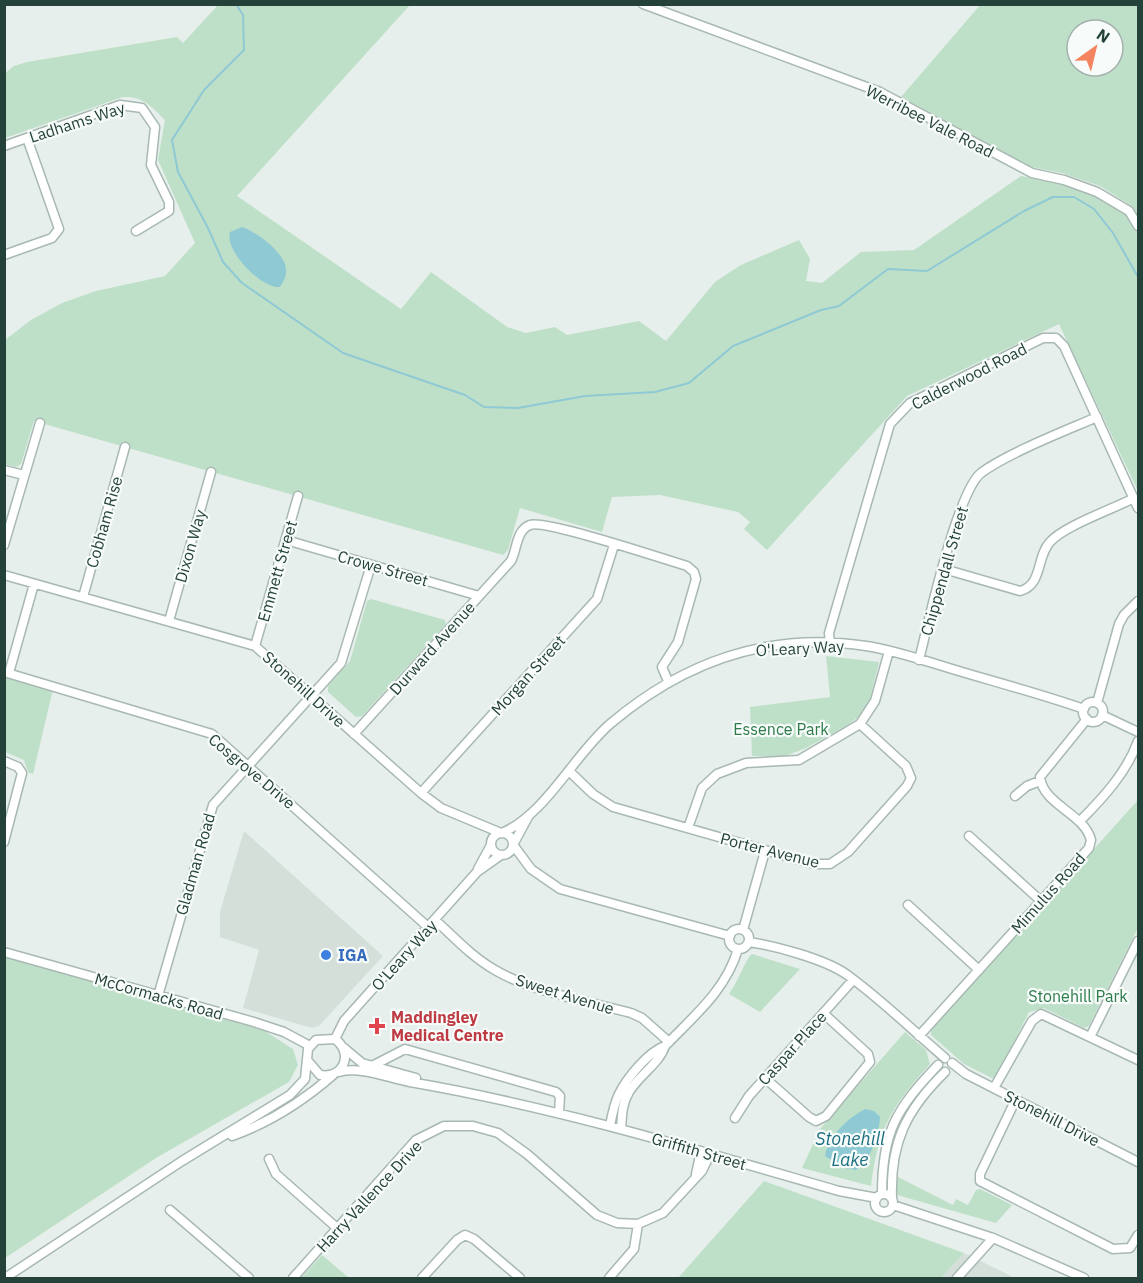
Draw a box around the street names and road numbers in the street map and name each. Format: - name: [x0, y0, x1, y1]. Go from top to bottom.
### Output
- street label: Werribee Vale Road: [863, 80, 997, 162]
- street label: Ladhams Way: [27, 97, 127, 147]
- street label: Calderwood Road: [908, 338, 1030, 414]
- street label: Cobham Rise: [81, 474, 127, 570]
- street label: Chippendall Street: [916, 504, 972, 638]
- street label: Dixon Way: [170, 507, 210, 585]
- street label: Emmett Street: [253, 518, 301, 624]
- street label: Crowe Street: [335, 546, 431, 590]
- street label: Durward Avenue: [385, 597, 479, 699]
- street label: Morgan Street: [487, 631, 569, 719]
- street label: O'Leary Way: [755, 636, 845, 660]
- street label: Stonehill Drive: [259, 647, 350, 731]
- street label: Cosgrove Drive: [205, 729, 300, 813]
- street label: Gladman Road: [171, 811, 219, 917]
- street label: Porter Avenue: [718, 828, 822, 872]
- street label: Mimulus Road: [1006, 848, 1090, 938]
- street label: O'Leary Way: [367, 915, 441, 995]
- street label: McCormacks Road: [92, 968, 226, 1024]
- street label: Sweet Avenue: [513, 970, 617, 1019]
- street label: Caspar Place: [753, 1007, 831, 1089]
- street label: Stonehill Drive: [1001, 1085, 1103, 1151]
- street label: Griffith Street: [649, 1128, 749, 1174]
- street label: Harry Vallence Drive: [312, 1136, 426, 1256]

